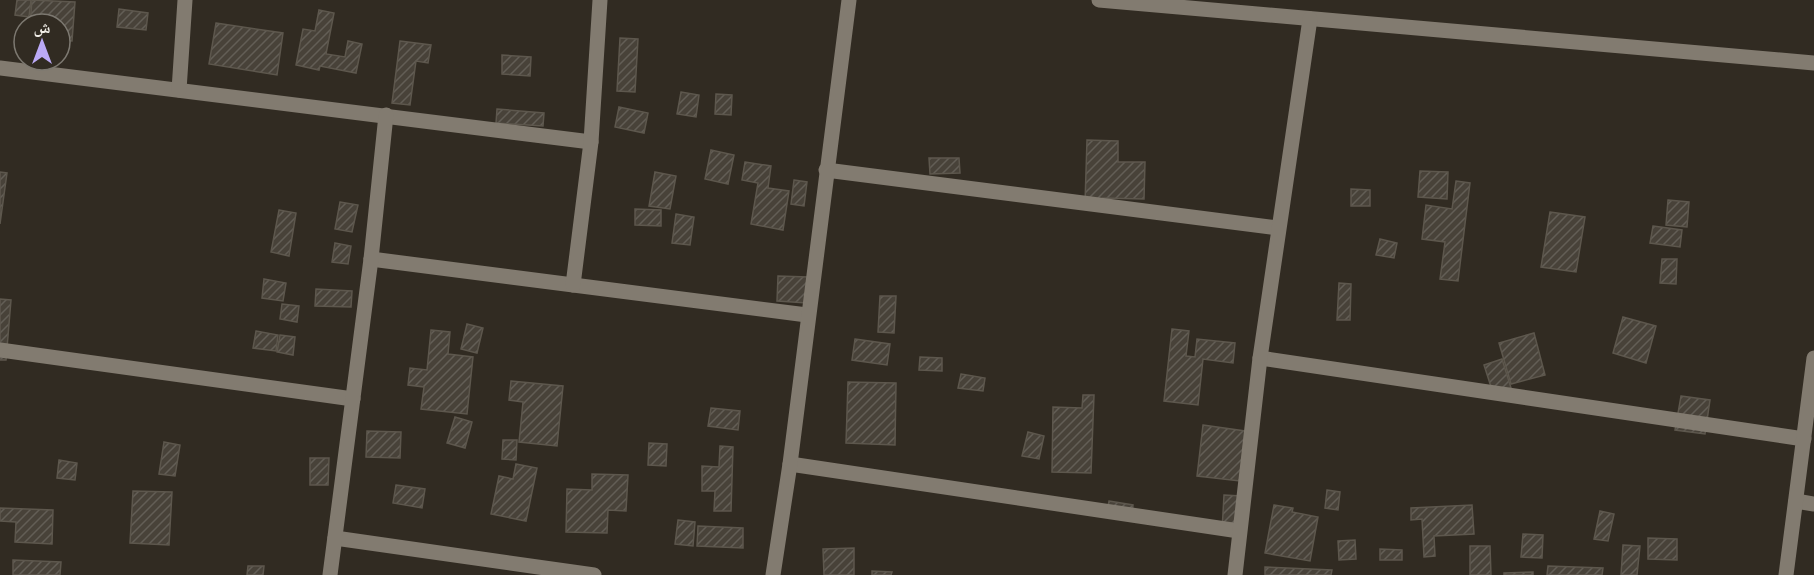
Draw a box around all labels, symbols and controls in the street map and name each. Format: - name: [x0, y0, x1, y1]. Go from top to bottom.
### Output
- north arrow: [12, 12, 72, 72]
- text: ش: [34, 17, 51, 37]

